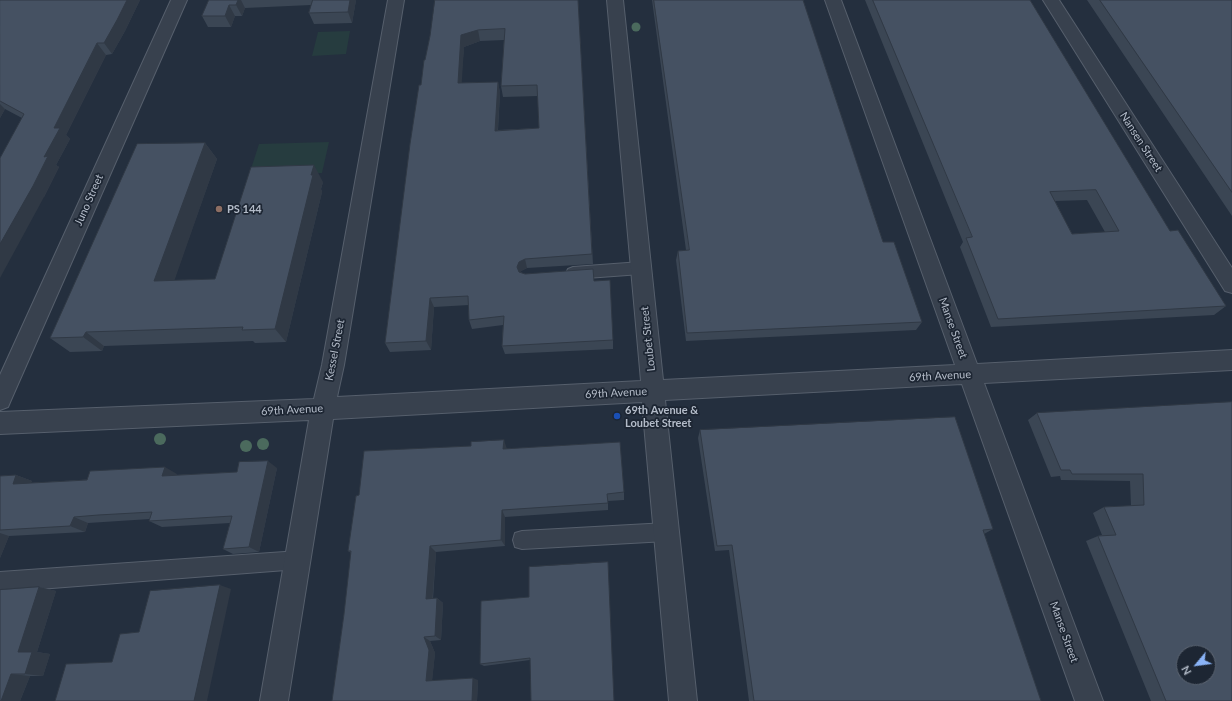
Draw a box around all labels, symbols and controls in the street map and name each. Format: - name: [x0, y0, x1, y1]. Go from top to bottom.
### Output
- street label: Nansen Street: [1117, 110, 1165, 174]
- street label: Juno Street: [72, 172, 106, 228]
- place label: PS 144: [227, 202, 262, 216]
- marker: PS 144: [214, 204, 224, 214]
- street label: Manse Street: [936, 296, 970, 360]
- street label: Loubet Street: [638, 306, 658, 372]
- street label: Kessel Street: [323, 318, 347, 382]
- street label: 69th Avenue: [909, 368, 971, 384]
- street label: 69th Avenue: [585, 385, 647, 401]
- street label: 69th Avenue: [261, 402, 323, 418]
- place label: 69th Avenue & Loubet Street: [625, 403, 698, 429]
- marker: 69th Avenue & Loubet Street: [612, 411, 622, 421]
- street label: Manse Street: [1047, 600, 1081, 664]
- north arrow: [1176, 645, 1216, 685]
- text: N: [1178, 664, 1194, 677]

